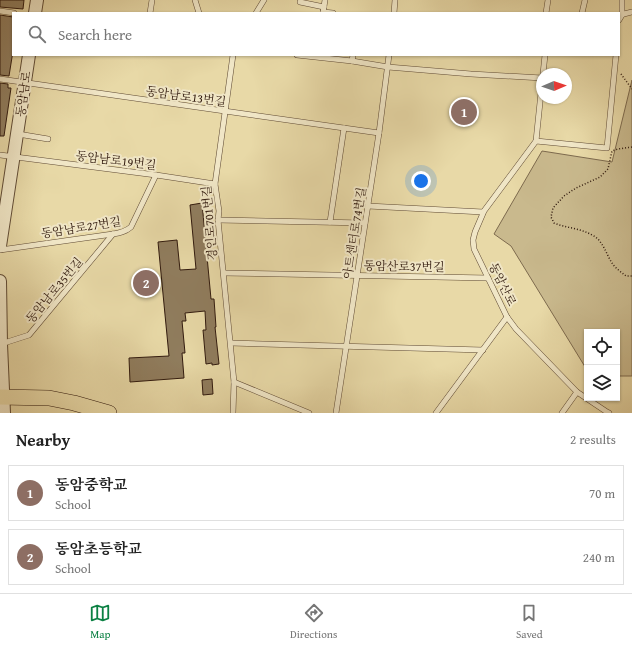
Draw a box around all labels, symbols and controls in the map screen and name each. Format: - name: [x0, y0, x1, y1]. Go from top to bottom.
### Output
- search box: [12, 12, 620, 56]
- icon: search: [26, 23, 48, 45]
- text: Search here: [58, 24, 132, 45]
- north arrow: [536, 68, 572, 104]
- street label: 동암남로: [11, 69, 35, 118]
- street label: 동암남로13번길: [145, 82, 227, 110]
- pin: 1: [451, 97, 477, 127]
- street label: 동암남로19번길: [75, 147, 157, 173]
- your location: [411, 171, 431, 191]
- street label: 경인로701번길: [197, 185, 221, 261]
- street label: 아트센터로74번길: [338, 186, 370, 280]
- street label: 동암남로27번길: [40, 212, 122, 242]
- street label: 동암남로35번길: [21, 253, 87, 327]
- street label: 동암산로37번길: [363, 257, 445, 275]
- street label: 동암산로: [485, 259, 521, 309]
- pin: 2: [133, 268, 159, 298]
- map controls: [584, 329, 620, 401]
- button: locate: [584, 329, 620, 365]
- button: layers: [584, 365, 620, 401]
- text: Nearby: [16, 427, 70, 452]
- text: 2 results: [570, 430, 616, 449]
- text: 동암중학교: [55, 474, 127, 495]
- text: 1: [27, 484, 33, 503]
- text: 70 m: [589, 484, 615, 503]
- text: School: [55, 495, 91, 514]
- text: 동암초등학교: [55, 538, 142, 559]
- text: 2: [27, 548, 33, 567]
- text: 240 m: [583, 548, 615, 567]
- text: School: [55, 559, 91, 578]
- tab: Map: [89, 602, 111, 642]
- tab: Directions: [290, 602, 337, 642]
- tab: Saved: [516, 602, 543, 642]

